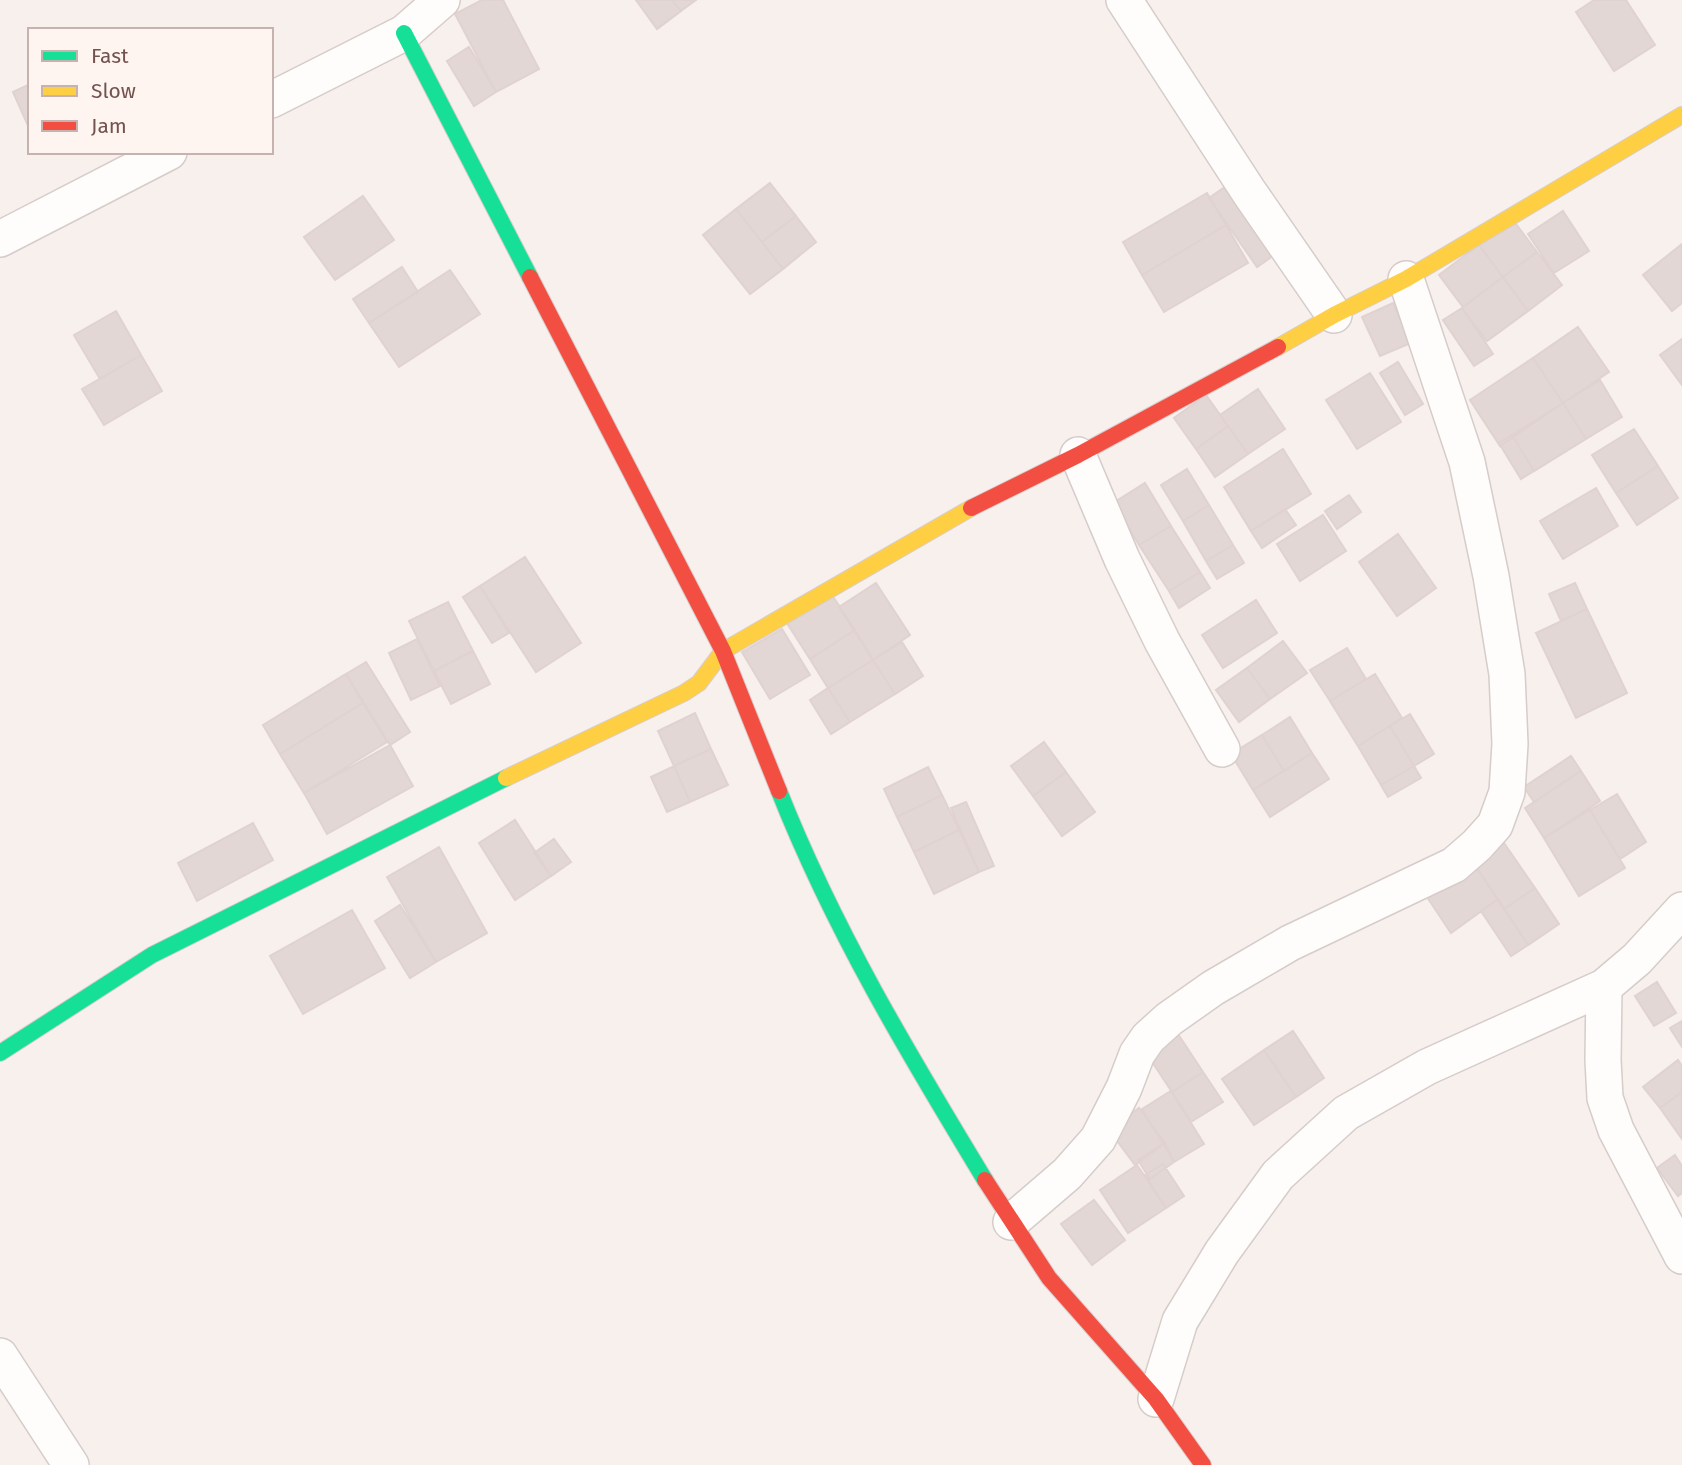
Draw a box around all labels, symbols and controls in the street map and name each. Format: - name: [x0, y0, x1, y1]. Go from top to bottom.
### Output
- legend: [28, 28, 273, 154]
- text: Fast: [91, 43, 129, 69]
- text: Slow: [91, 78, 136, 104]
- text: Jam: [91, 113, 127, 139]

